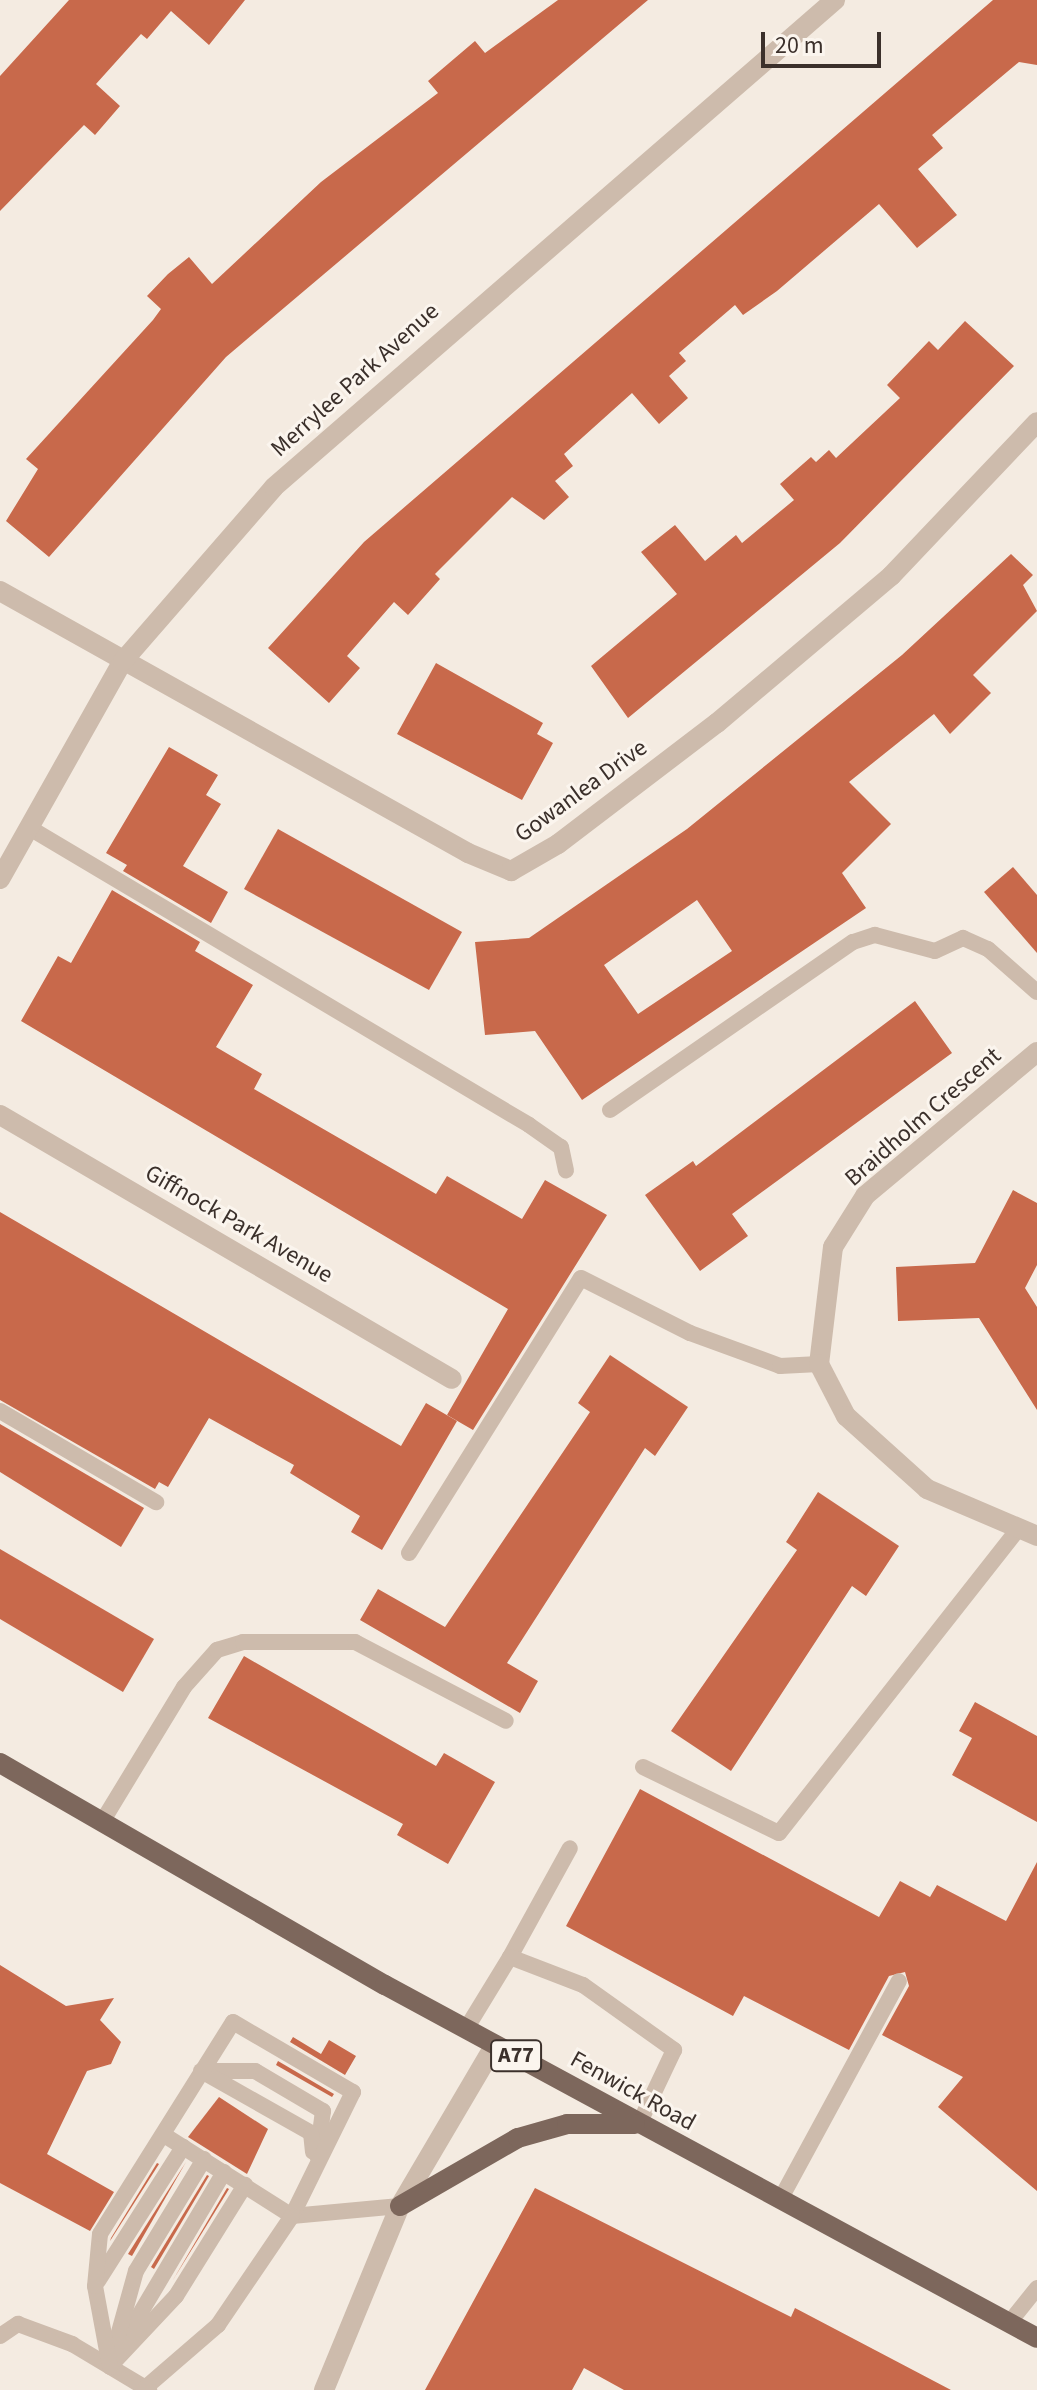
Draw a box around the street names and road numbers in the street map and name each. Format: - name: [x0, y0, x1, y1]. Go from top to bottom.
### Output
- street label: Merrylee Park Avenue: [265, 297, 445, 463]
- street label: Gowanlea Drive: [509, 733, 653, 849]
- street label: Braidholm Crescent: [839, 1041, 1007, 1193]
- street label: Giffnock Park Avenue: [140, 1159, 338, 1289]
- road number: A77: [490, 2038, 542, 2074]
- street label: Fenwick Road: [565, 2045, 701, 2137]

